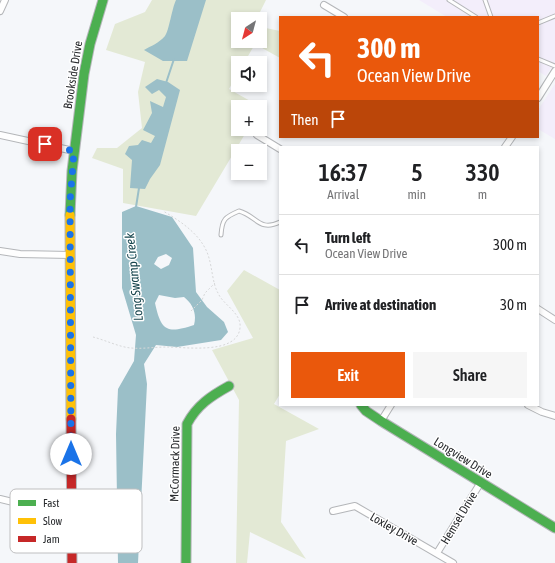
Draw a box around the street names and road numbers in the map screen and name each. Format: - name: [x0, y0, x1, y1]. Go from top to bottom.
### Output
- street label: Brookside Drive: [61, 40, 85, 110]
- street label: McCormack Drive: [167, 426, 183, 502]
- street label: Longview Drive: [431, 434, 495, 482]
- street label: Hemsel Drive: [438, 489, 480, 547]
- street label: Loxley Drive: [367, 510, 421, 548]

